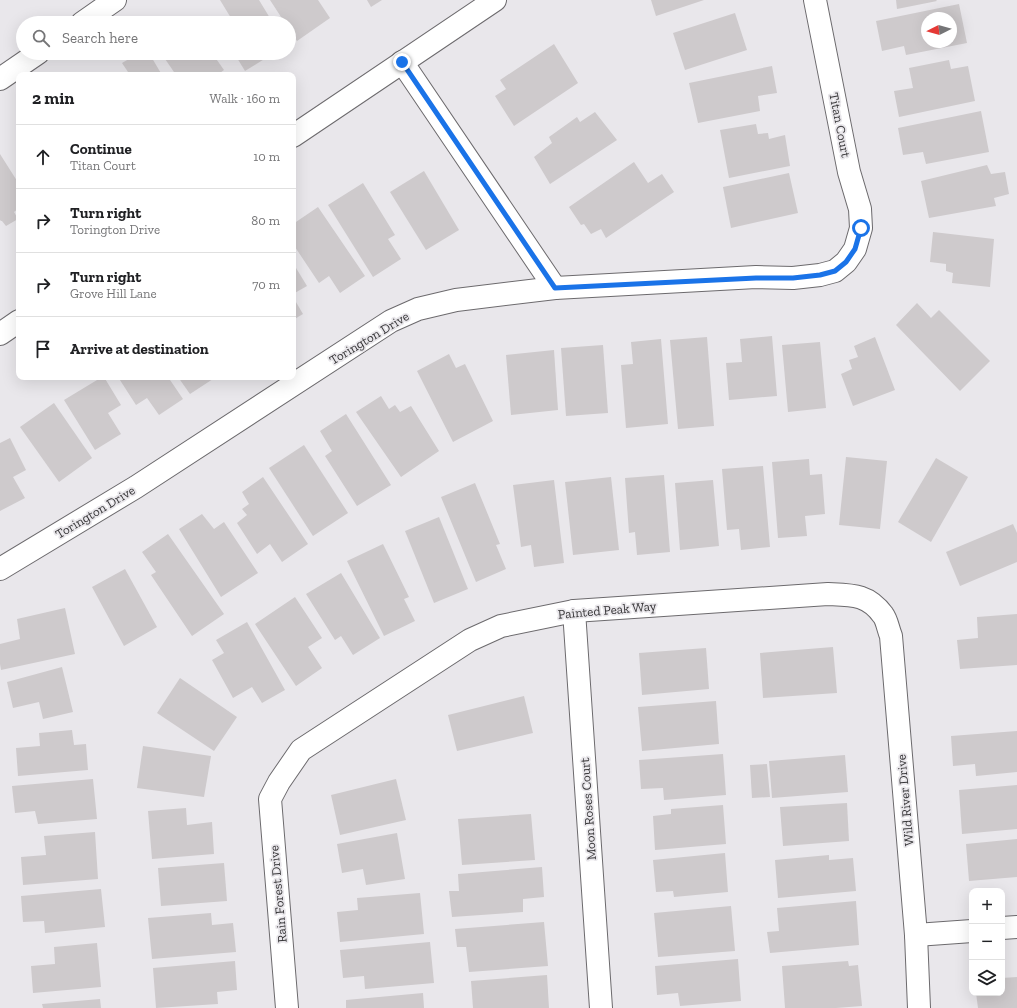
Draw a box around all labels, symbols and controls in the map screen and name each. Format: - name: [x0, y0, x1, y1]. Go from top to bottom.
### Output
- north arrow: [921, 12, 957, 48]
- search box: [16, 16, 296, 60]
- icon: search: [30, 27, 52, 49]
- text: Search here: [62, 29, 138, 47]
- route end: [393, 53, 411, 71]
- text: 2 min: [32, 88, 74, 108]
- text: Walk · 160 m: [210, 91, 280, 106]
- street label: Titan Court: [826, 91, 854, 159]
- text: Continue: [70, 140, 132, 158]
- icon: ahead: [32, 146, 54, 168]
- text: 10 m: [253, 149, 280, 164]
- text: Titan Court: [70, 158, 136, 173]
- text: Turn right: [70, 204, 141, 222]
- icon: right: [32, 210, 54, 232]
- text: 80 m: [251, 213, 280, 228]
- route start: [852, 219, 870, 237]
- text: Torington Drive: [70, 222, 160, 237]
- text: Turn right: [70, 268, 141, 286]
- icon: right: [32, 274, 54, 296]
- text: 70 m: [252, 277, 280, 292]
- text: Grove Hill Lane: [70, 286, 157, 301]
- street label: Torington Drive: [327, 308, 411, 368]
- icon: arrive: [32, 338, 54, 360]
- text: Arrive at destination: [70, 340, 209, 358]
- street label: Torington Drive: [53, 482, 137, 542]
- street label: Painted Peak Way: [557, 598, 657, 622]
- street label: Wild River Drive: [894, 754, 916, 846]
- street label: Moon Roses Court: [577, 757, 599, 861]
- street label: Rain Forest Drive: [266, 845, 290, 943]
- map controls: [969, 888, 1005, 996]
- button: +: [969, 888, 1005, 924]
- button: −: [969, 924, 1005, 960]
- button: layers: [969, 960, 1005, 996]

